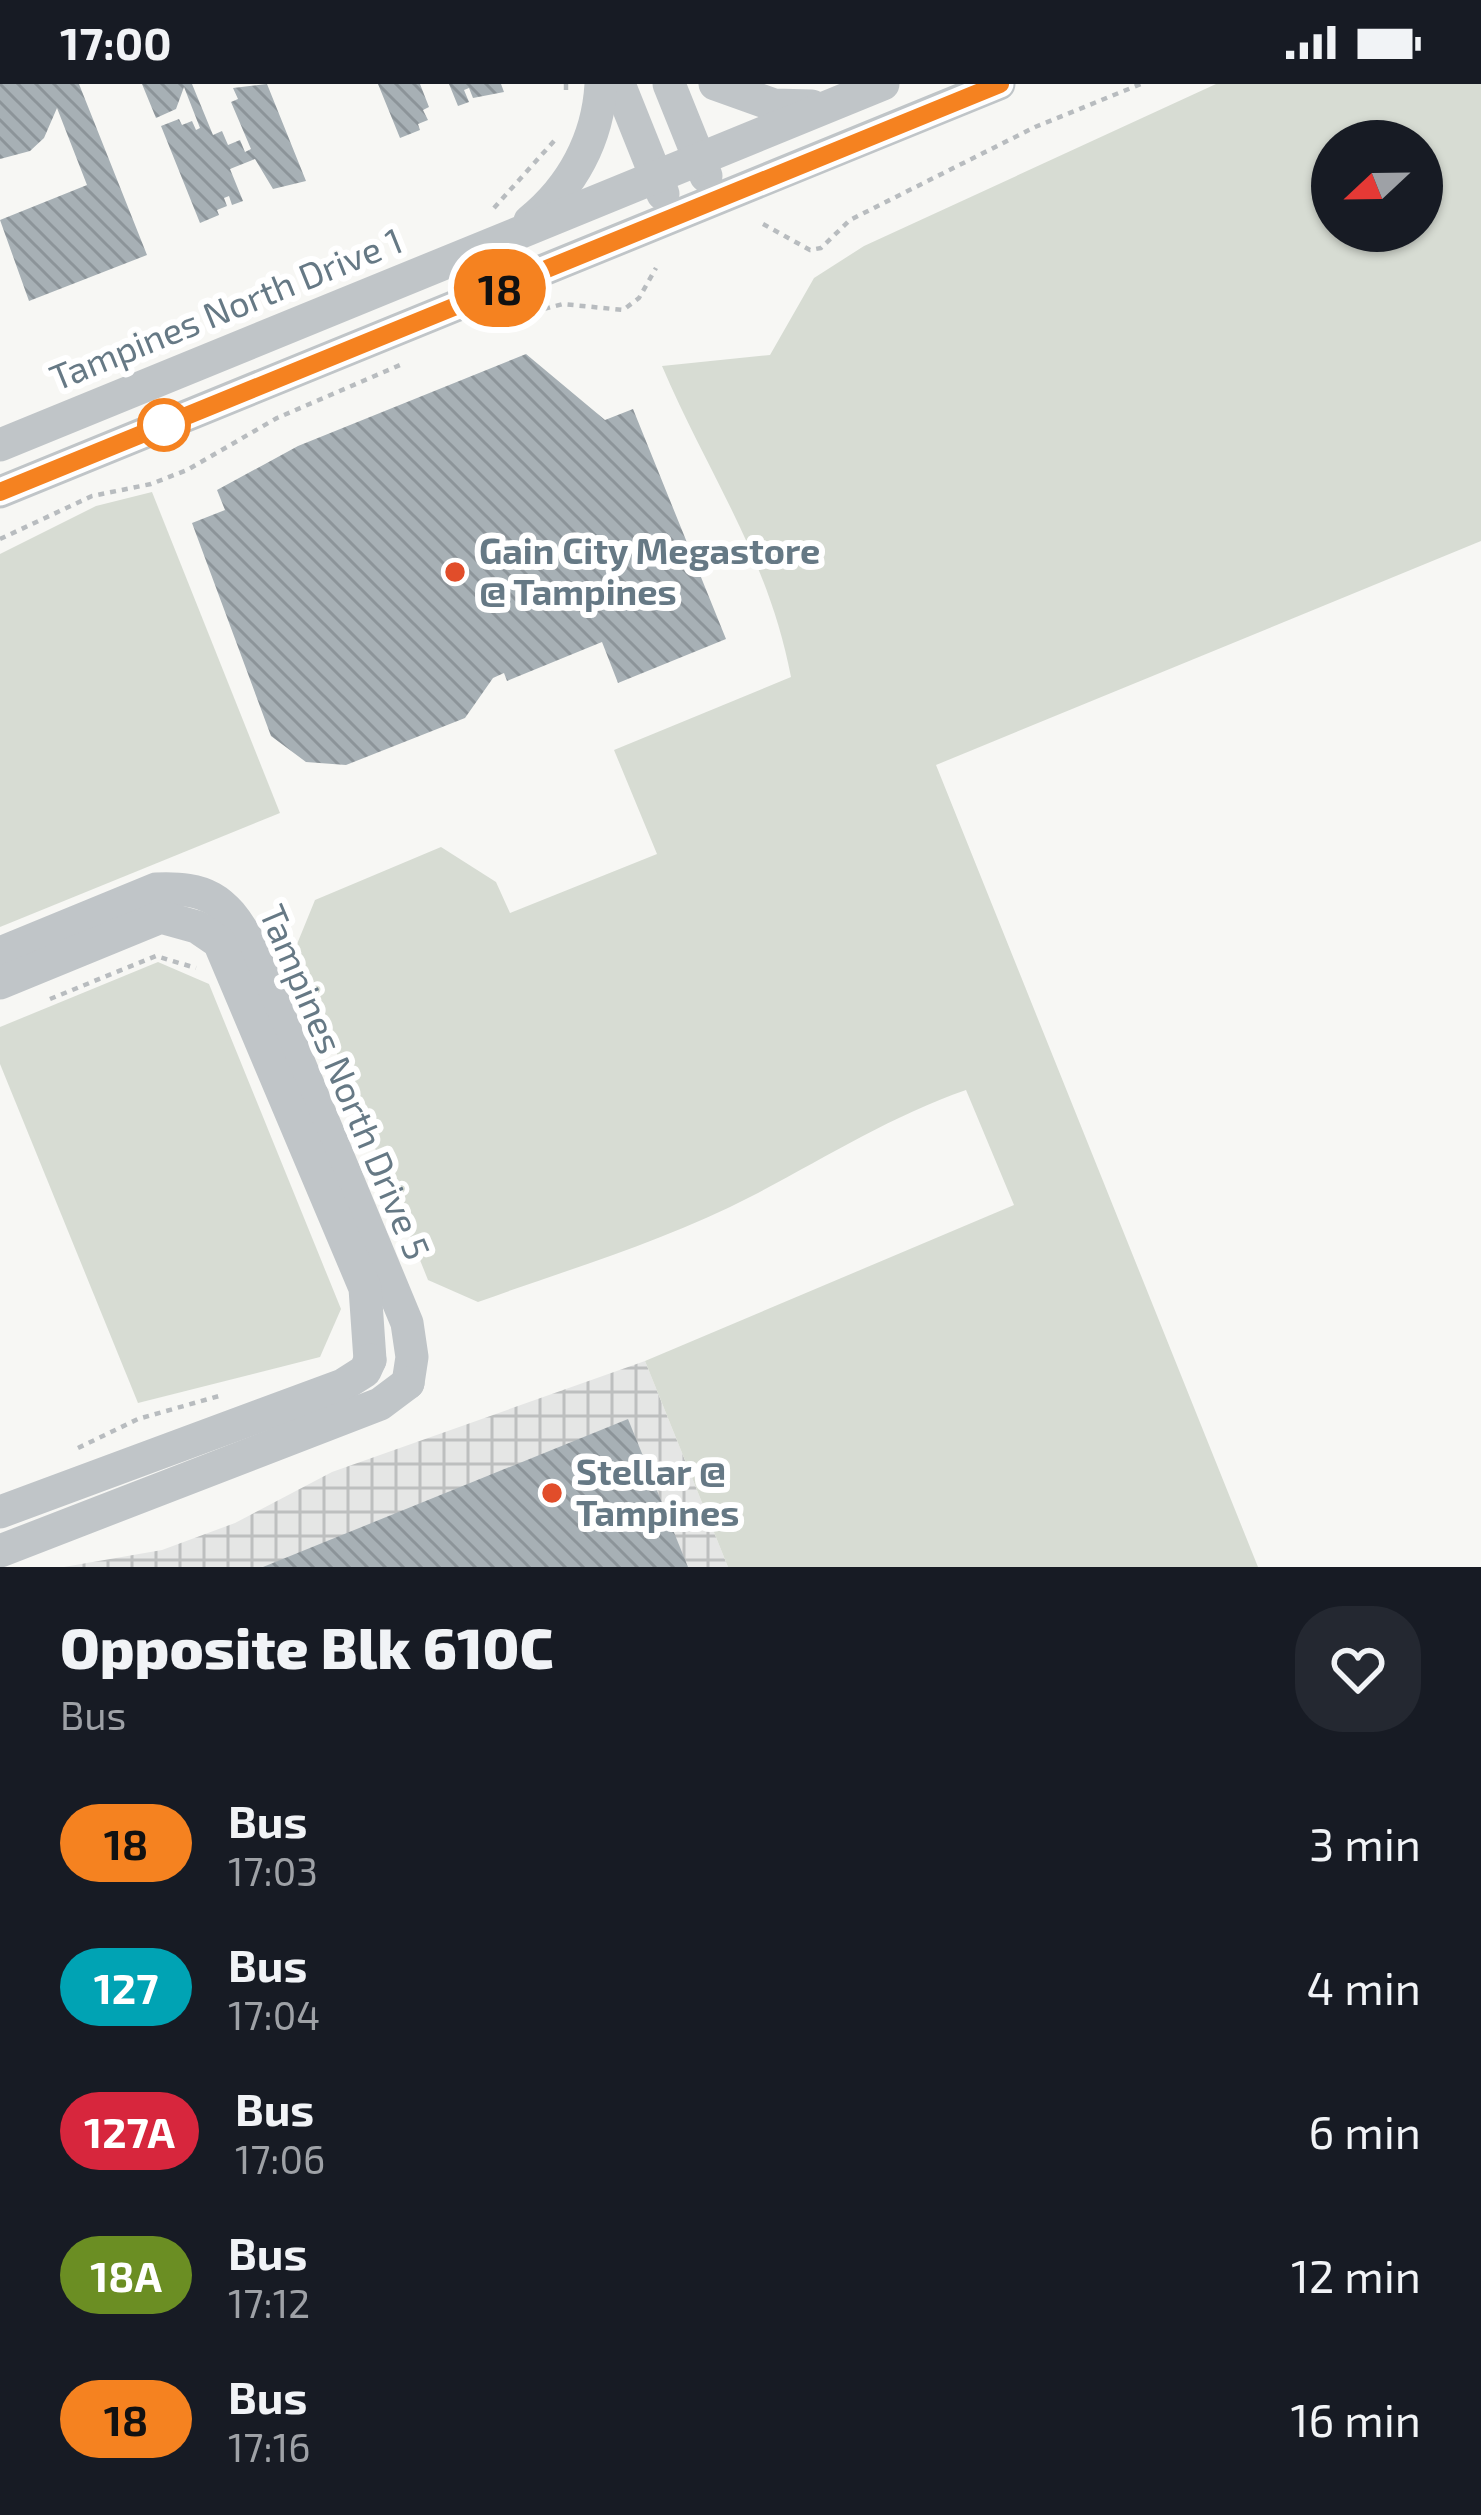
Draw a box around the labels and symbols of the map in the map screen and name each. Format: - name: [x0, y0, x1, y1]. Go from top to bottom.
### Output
- north arrow: [1311, 120, 1443, 252]
- street label: Tampines North Drive 1: [43, 217, 408, 398]
- line badge: 18: [446, 249, 554, 327]
- unlabelled marker: [139, 400, 189, 450]
- place label: Gain City Megastore @ Tampines: [479, 528, 820, 612]
- marker: Gain City Megastore @ Tampines: [442, 559, 468, 585]
- street label: Tampines North Drive 5: [252, 898, 441, 1265]
- place label: Stellar @ Tampines: [576, 1449, 739, 1533]
- marker: Stellar @ Tampines: [539, 1480, 565, 1506]

